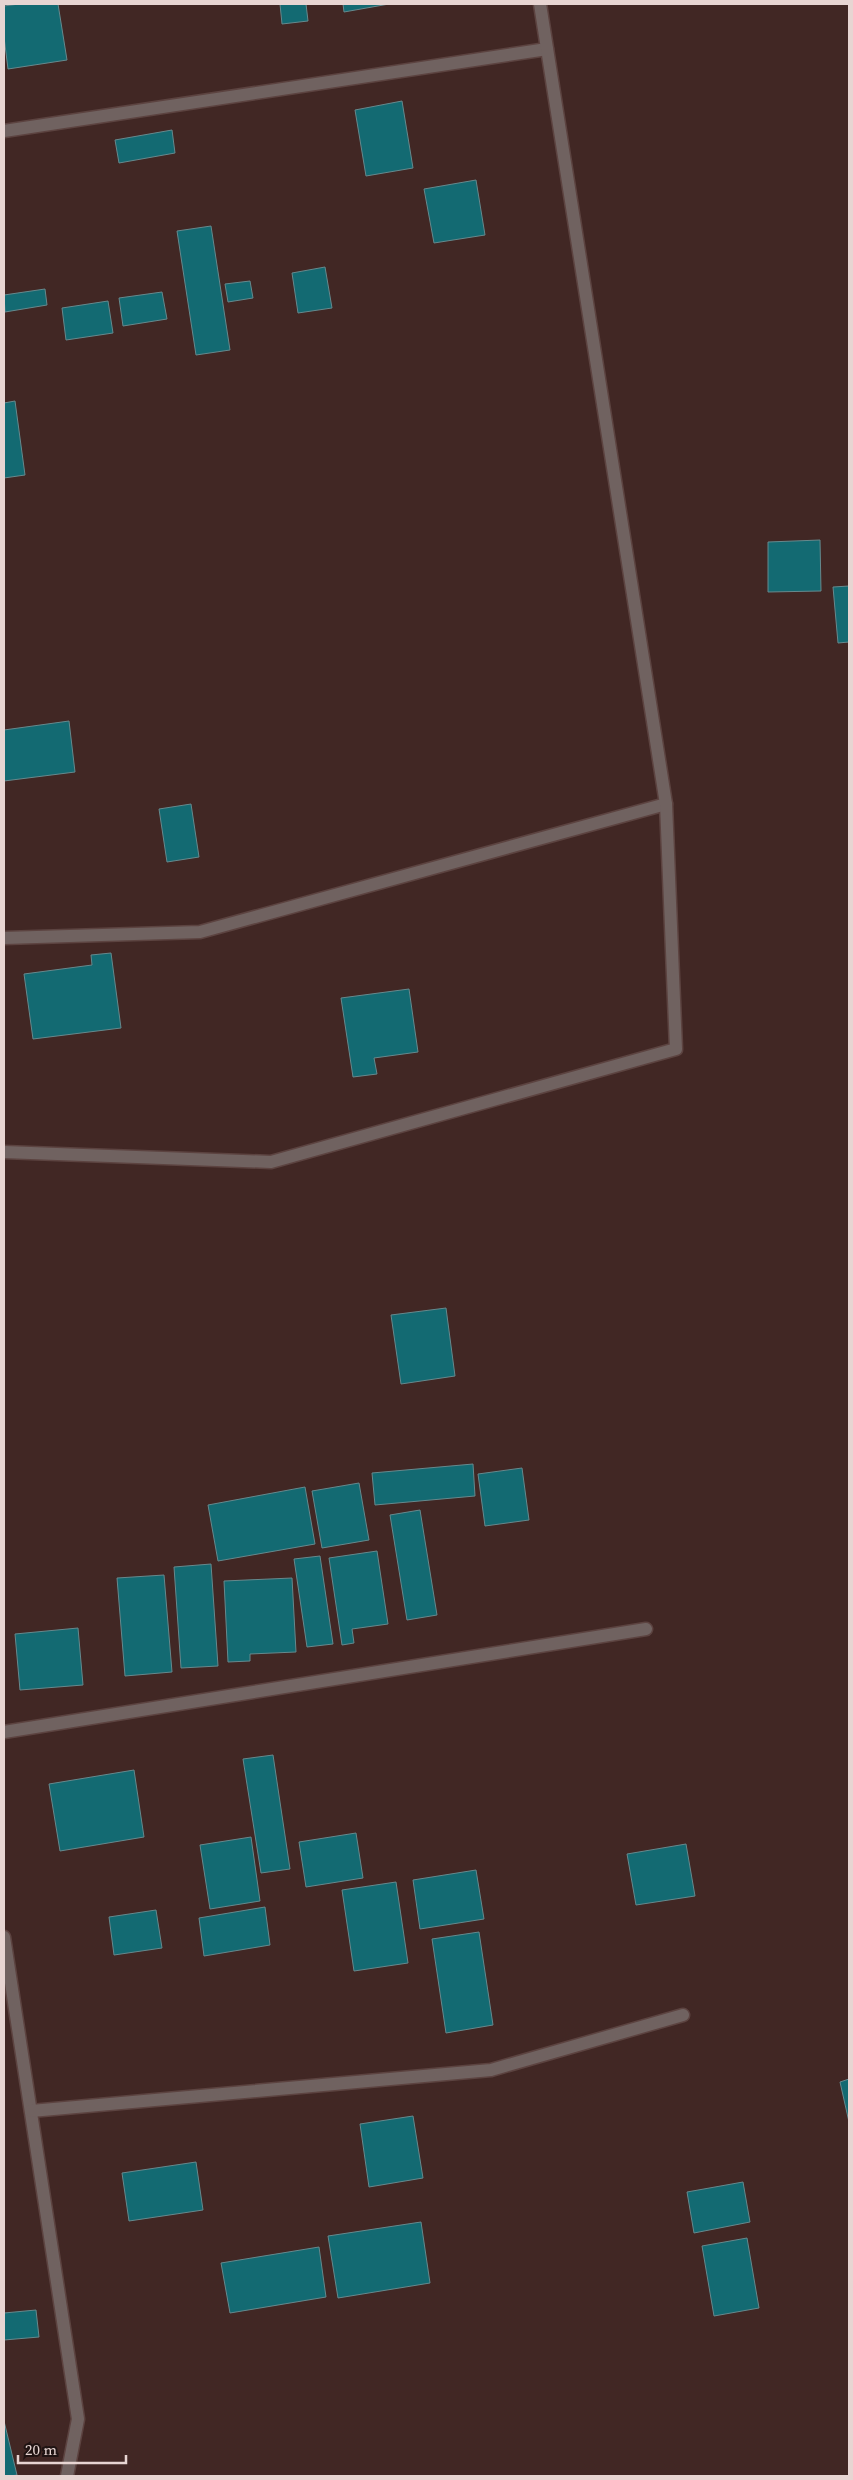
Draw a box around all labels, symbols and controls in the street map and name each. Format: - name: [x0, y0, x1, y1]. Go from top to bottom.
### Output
- scale bar: [18, 2432, 125, 2464]
- text: 20 m: [25, 2439, 57, 2460]

